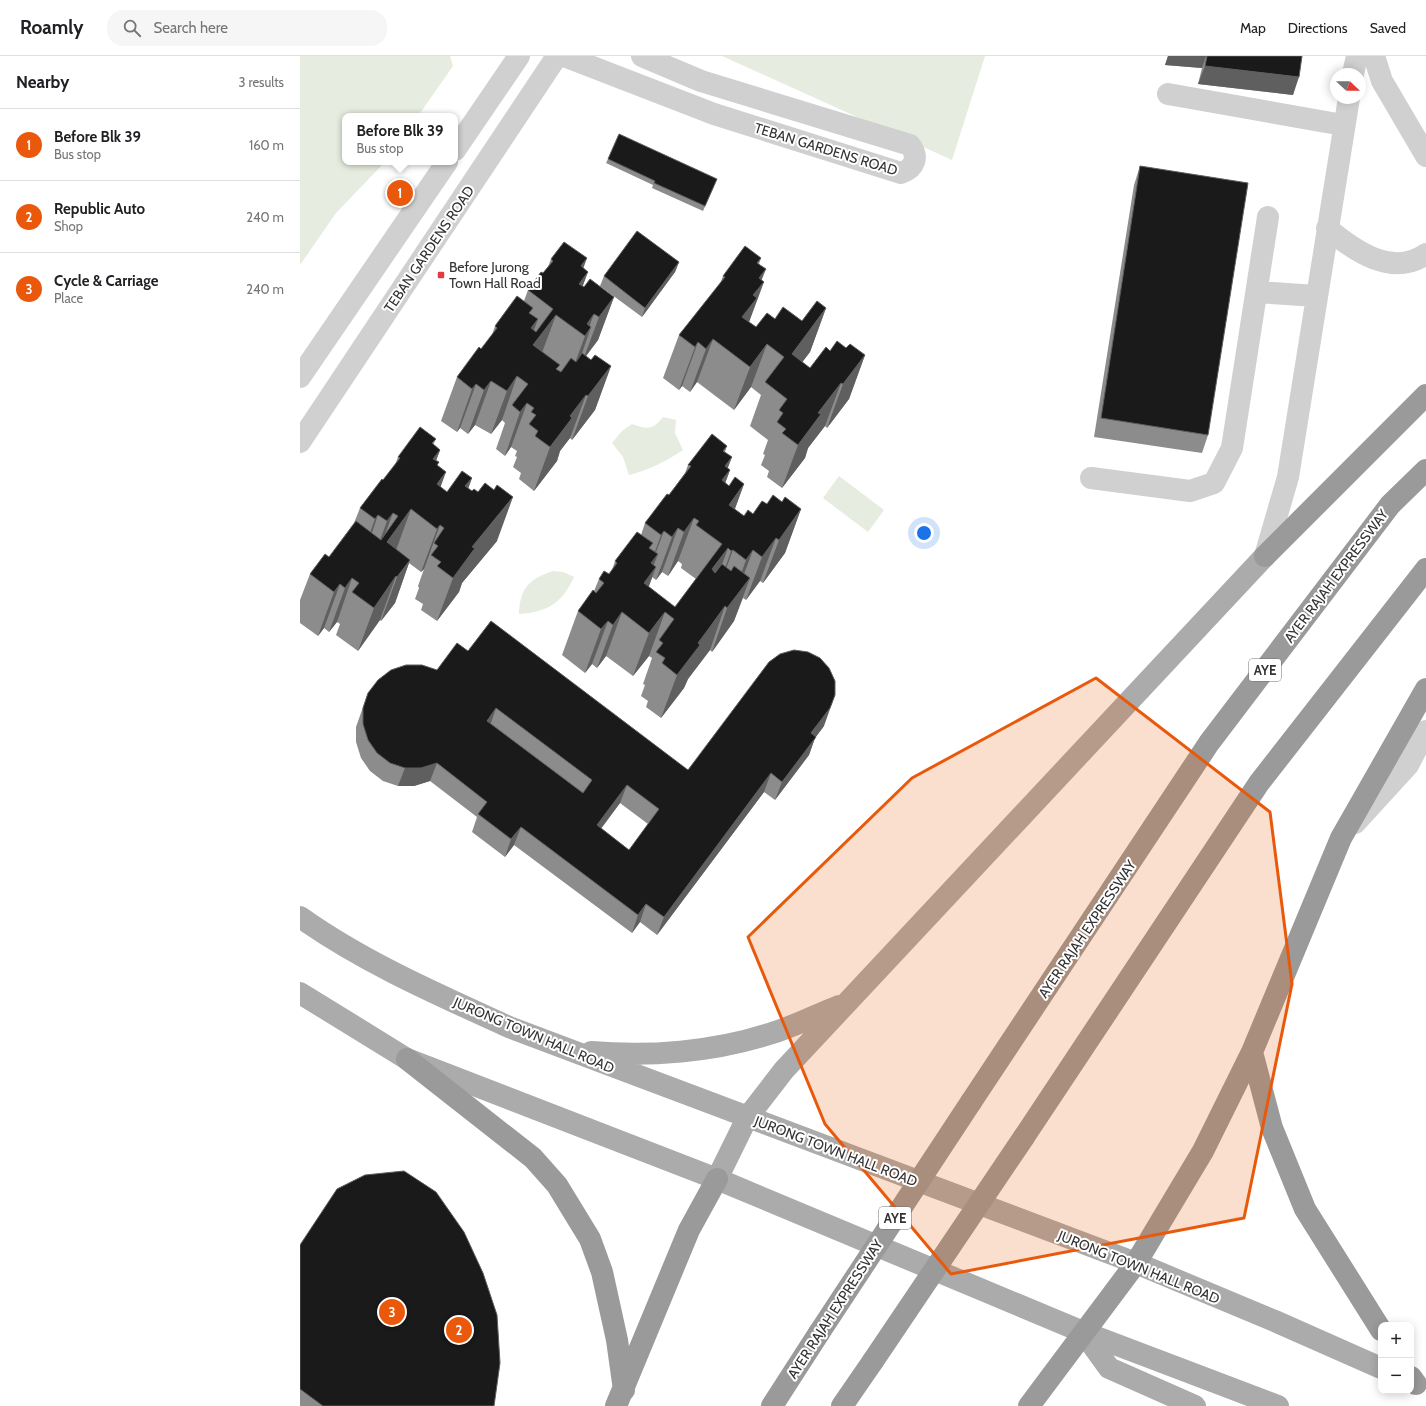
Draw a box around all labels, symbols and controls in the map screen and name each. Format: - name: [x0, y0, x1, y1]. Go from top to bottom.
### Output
- search box: [107, 10, 387, 46]
- text: Roamly: [20, 16, 83, 39]
- icon: search: [121, 17, 143, 39]
- text: Search here: [153, 19, 228, 37]
- text: Map: [1240, 19, 1266, 37]
- text: Directions: [1288, 19, 1348, 37]
- text: Saved: [1370, 19, 1406, 37]
- north arrow: [1330, 68, 1366, 104]
- text: Nearby: [16, 72, 69, 92]
- text: 3 results: [238, 74, 284, 90]
- popup: [342, 113, 458, 165]
- street label: TEBAN GARDENS ROAD: [752, 119, 900, 179]
- text: Before Blk 39: [356, 122, 444, 140]
- text: Before Blk 39: [54, 128, 141, 146]
- text: 1: [27, 137, 31, 153]
- text: 160 m: [249, 137, 284, 153]
- text: Bus stop: [356, 140, 403, 156]
- text: Bus stop: [54, 146, 101, 162]
- pin: 1: [387, 178, 413, 208]
- street label: TEBAN GARDENS ROAD: [380, 182, 478, 316]
- text: Republic Auto: [54, 200, 145, 218]
- text: 2: [26, 209, 32, 225]
- text: 240 m: [246, 209, 284, 225]
- text: Shop: [54, 218, 83, 234]
- place label: Before Jurong Town Hall Road: [449, 258, 541, 292]
- marker: Before Jurong Town Hall Road: [436, 270, 446, 280]
- text: Cycle & Carriage: [54, 272, 158, 290]
- text: 3: [25, 281, 33, 297]
- text: 240 m: [246, 281, 284, 297]
- text: Place: [54, 290, 83, 306]
- street label: AYER RAJAH EXPRESSWAY: [1280, 505, 1393, 646]
- your location: [914, 523, 934, 543]
- road number: AYE: [1249, 659, 1281, 681]
- street label: AYER RAJAH EXPRESSWAY: [1034, 856, 1140, 1001]
- street label: JURONG TOWN HALL ROAD: [450, 993, 617, 1077]
- street label: JURONG TOWN HALL ROAD: [751, 1111, 920, 1190]
- road number: AYE: [879, 1207, 911, 1229]
- street label: JURONG TOWN HALL ROAD: [1055, 1226, 1223, 1308]
- street label: AYER RAJAH EXPRESSWAY: [783, 1235, 887, 1382]
- pin: 3: [379, 1297, 405, 1327]
- pin: 2: [446, 1315, 472, 1345]
- map controls: [1378, 1322, 1414, 1394]
- button: +: [1378, 1322, 1414, 1358]
- button: −: [1378, 1358, 1414, 1394]

